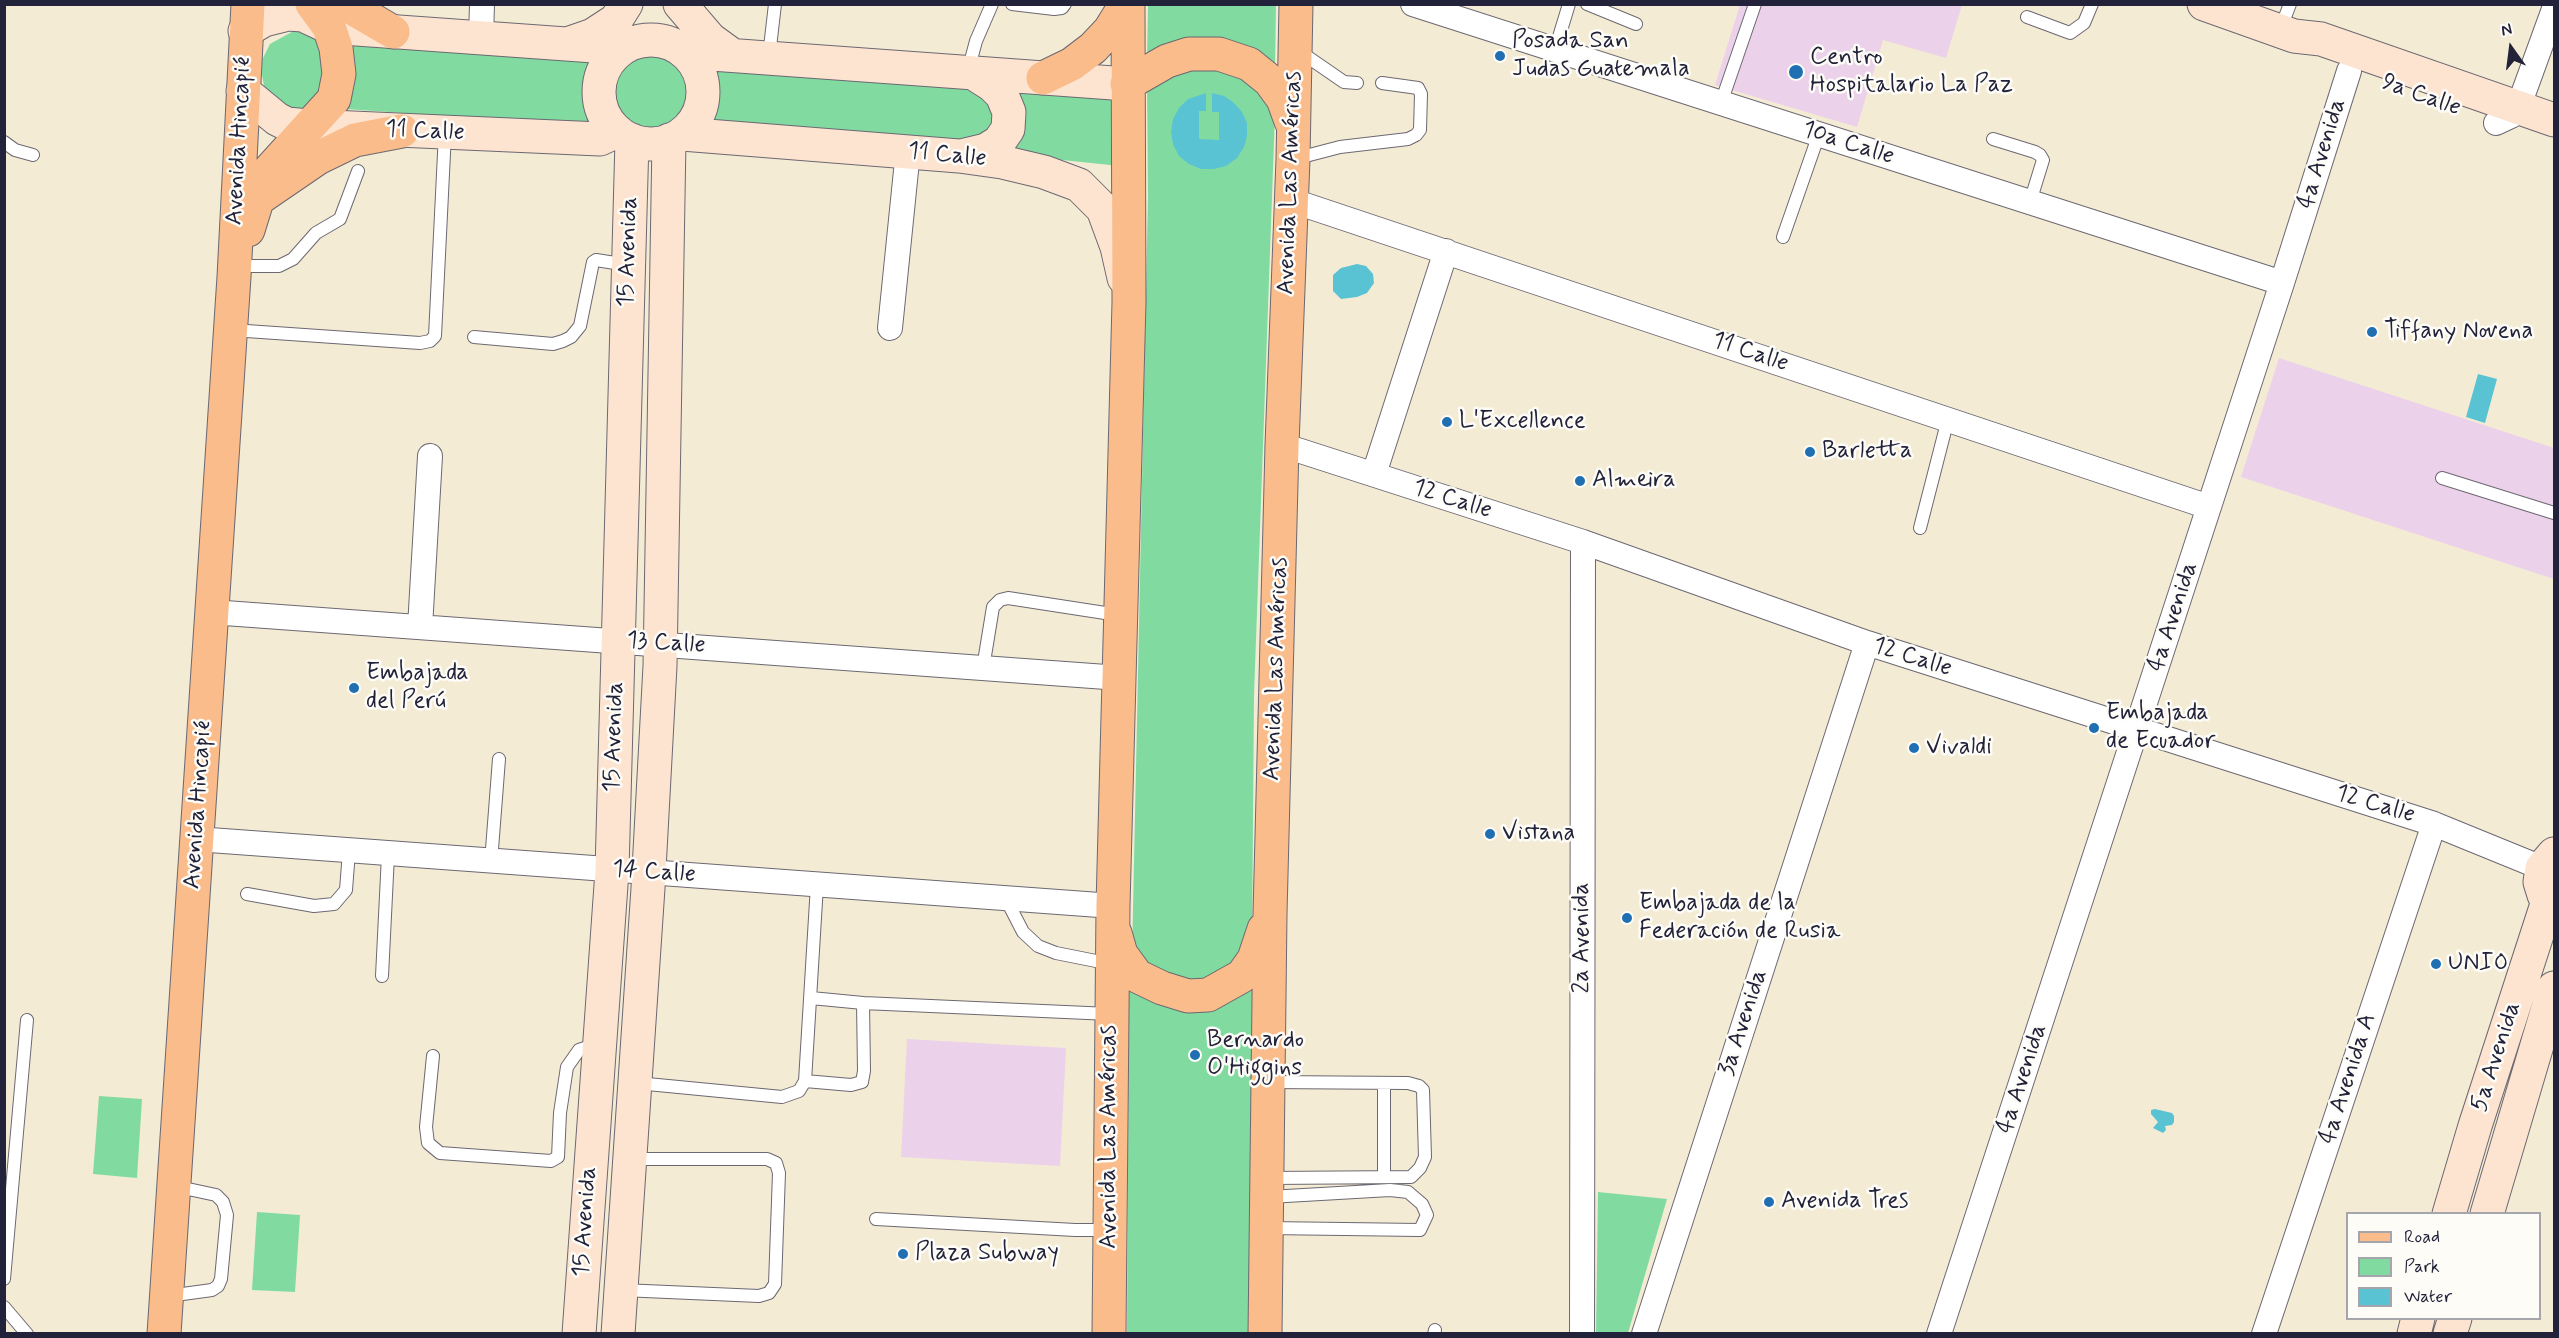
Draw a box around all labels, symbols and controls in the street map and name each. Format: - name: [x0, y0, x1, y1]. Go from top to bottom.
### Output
- north arrow: [2481, 18, 2541, 78]
- text: N: [2499, 19, 2514, 42]
- place label: Posada San Judas Guatemala: [1512, 28, 1690, 84]
- place label: Centro Hospitalario La Paz: [1810, 44, 2013, 100]
- marker: Posada San Judas Guatemala: [1493, 49, 1507, 63]
- street label: Avenida Hincapié: [221, 56, 259, 226]
- marker: Centro Hospitalario La Paz: [1787, 63, 1805, 81]
- street label: 9a Calle: [2377, 68, 2465, 124]
- street label: Avenida Las Américas: [1273, 71, 1309, 295]
- street label: 4a Avenida: [2293, 96, 2353, 212]
- street label: 11 Calle: [385, 116, 465, 148]
- street label: 10a Calle: [1798, 116, 1898, 172]
- street label: 11 Calle: [906, 138, 988, 174]
- street label: 15 Avenida: [613, 196, 645, 308]
- place label: Tiffany Novena: [2384, 318, 2533, 346]
- marker: Tiffany Novena: [2365, 325, 2379, 339]
- street label: 11 Calle: [1708, 327, 1792, 379]
- place label: L'Excellence: [1459, 408, 1585, 436]
- marker: L'Excellence: [1440, 415, 1454, 429]
- place label: Barletta: [1822, 438, 1912, 466]
- marker: Barletta: [1803, 445, 1817, 459]
- place label: Almeira: [1592, 467, 1676, 495]
- street label: 12 Calle: [1409, 474, 1495, 526]
- marker: Almeira: [1573, 474, 1587, 488]
- street label: Avenida Las Américas: [1259, 557, 1295, 781]
- street label: 4a Avenida: [2143, 559, 2205, 675]
- street label: 13 Calle: [626, 627, 706, 661]
- street label: 12 Calle: [1869, 632, 1955, 684]
- place label: Embajada del Perú: [366, 660, 469, 716]
- marker: Embajada del Perú: [347, 681, 361, 695]
- street label: 15 Avenida: [599, 681, 631, 793]
- place label: Embajada de Ecuador: [2106, 700, 2215, 756]
- street label: Avenida Hincapié: [179, 720, 219, 890]
- marker: Embajada de Ecuador: [2087, 721, 2101, 735]
- place label: Vivaldi: [1926, 734, 1992, 762]
- marker: Vivaldi: [1907, 741, 1921, 755]
- street label: 12 Calle: [2332, 779, 2418, 831]
- place label: Vistana: [1502, 820, 1575, 848]
- marker: Vistana: [1483, 827, 1497, 841]
- street label: 14 Calle: [611, 856, 697, 890]
- street label: 2a Avenida: [1569, 882, 1597, 994]
- place label: Embajada de la Federación de Rusia: [1639, 890, 1840, 946]
- marker: Embajada de la Federación de Rusia: [1620, 911, 1634, 925]
- place label: UNIO: [2448, 950, 2508, 978]
- marker: UNIO: [2429, 957, 2443, 971]
- street label: 3a Avenida: [1713, 966, 1775, 1080]
- street label: 5a Avenida: [2466, 998, 2528, 1116]
- street label: 4a Avenida A: [2314, 1010, 2384, 1148]
- street label: 4a Avenida: [1992, 1021, 2054, 1137]
- street label: Avenida Las Américas: [1096, 1025, 1124, 1249]
- place label: Bernardo O'Higgins: [1207, 1027, 1304, 1083]
- marker: Bernardo O'Higgins: [1188, 1048, 1202, 1062]
- street label: 15 Avenida: [568, 1166, 604, 1278]
- place label: Avenida Tres: [1781, 1188, 1908, 1216]
- marker: Avenida Tres: [1762, 1195, 1776, 1209]
- legend: [2346, 1212, 2541, 1320]
- text: Road: [2404, 1225, 2440, 1249]
- place label: Plaza Subway: [915, 1240, 1059, 1268]
- marker: Plaza Subway: [896, 1247, 910, 1261]
- text: Park: [2404, 1255, 2440, 1279]
- text: Water: [2404, 1285, 2452, 1309]

